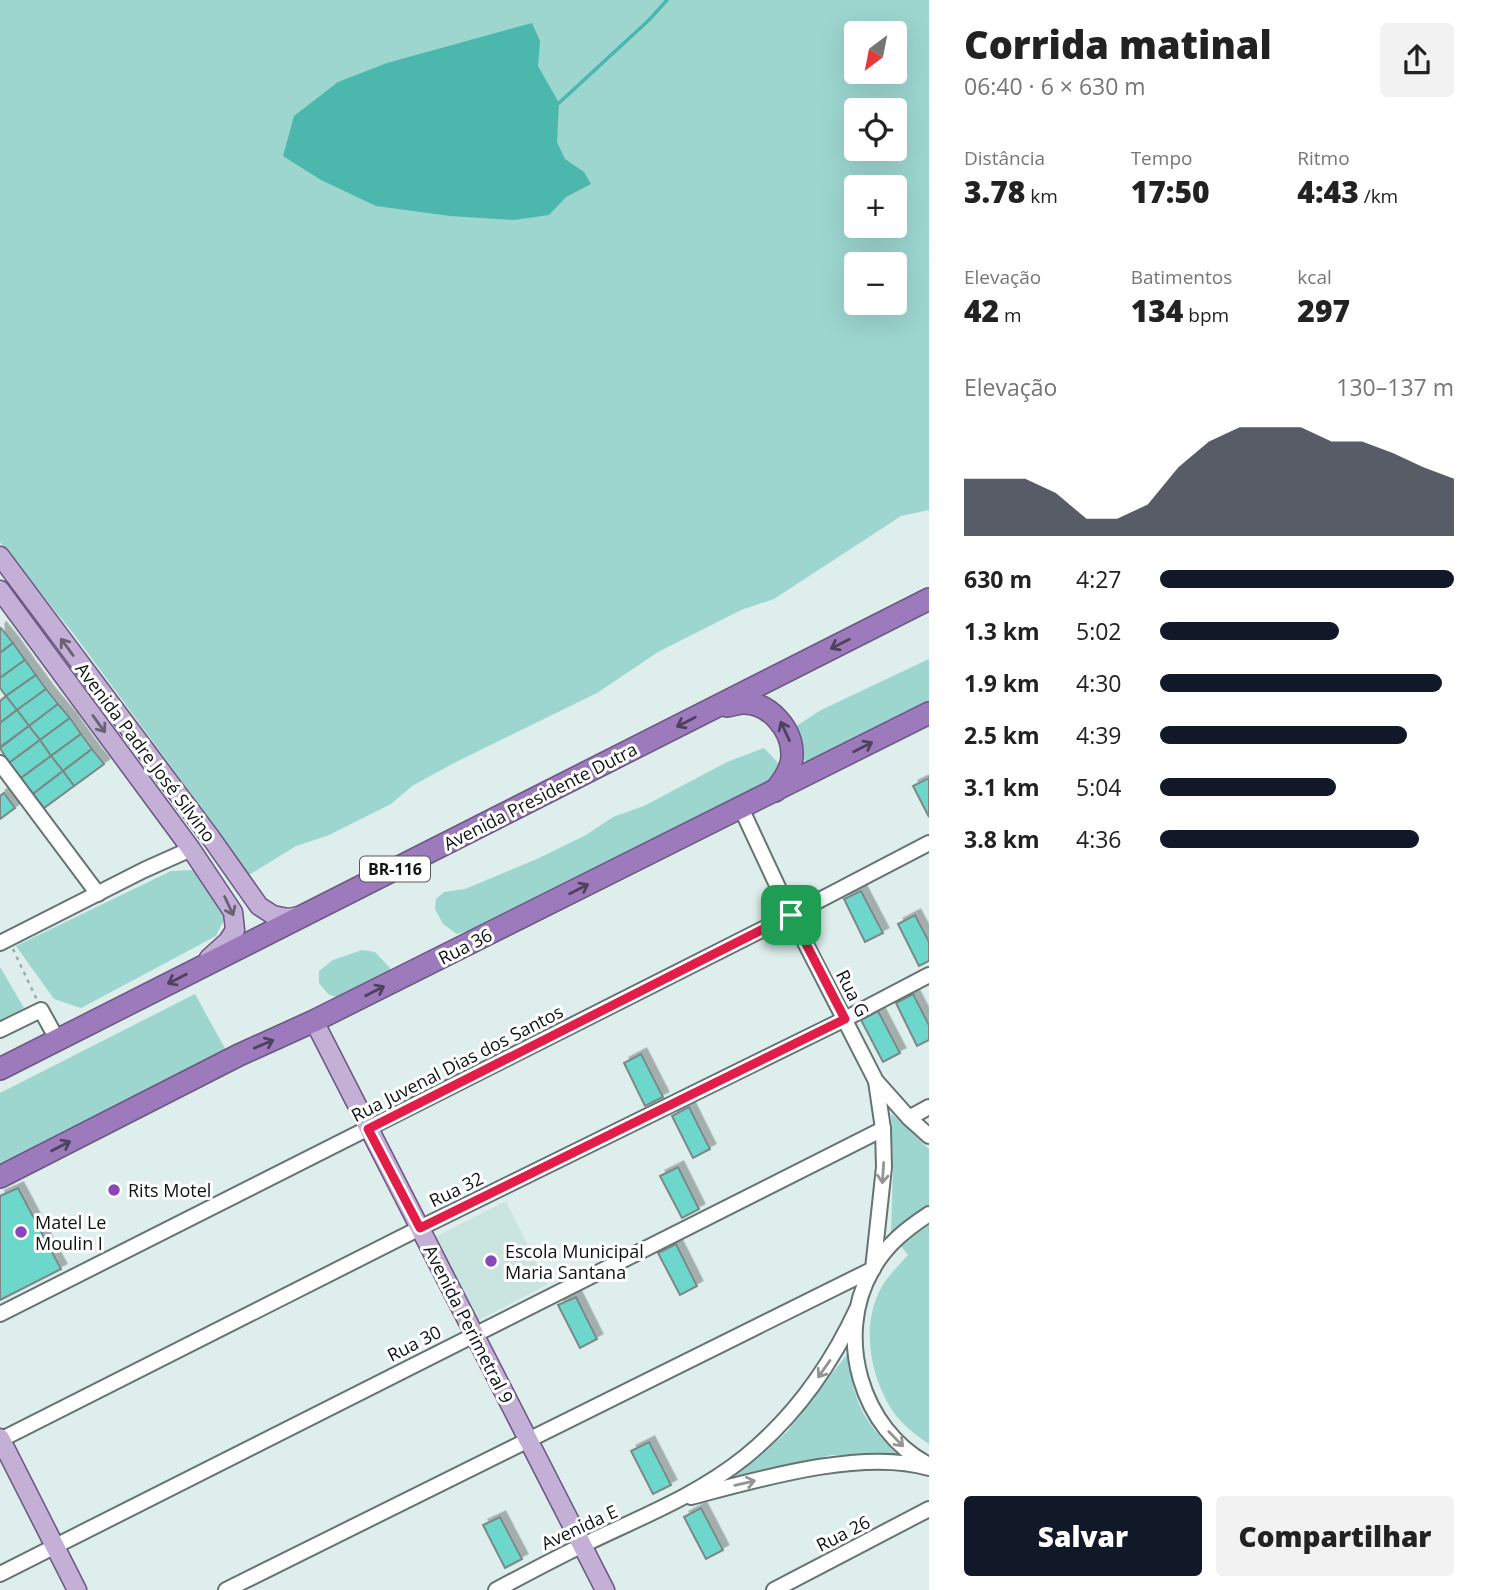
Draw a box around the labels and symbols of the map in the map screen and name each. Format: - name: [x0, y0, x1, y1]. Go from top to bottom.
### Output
- north arrow: [844, 21, 906, 84]
- one-way arrow: [830, 637, 851, 651]
- one-way arrow: [60, 638, 75, 656]
- street label: Avenida Padre José Silvino: [70, 657, 222, 847]
- one-way arrow: [91, 714, 106, 733]
- one-way arrow: [676, 716, 697, 730]
- one-way arrow: [778, 721, 791, 742]
- street label: Avenida Presidente Dutra: [439, 737, 641, 855]
- one-way arrow: [852, 739, 873, 753]
- road number: BR-116: [360, 856, 430, 882]
- one-way arrow: [568, 882, 589, 896]
- pin: [761, 885, 821, 945]
- one-way arrow: [222, 895, 236, 915]
- street label: Rua 36: [434, 922, 496, 970]
- street label: Rua G: [831, 965, 875, 1021]
- one-way arrow: [167, 973, 188, 987]
- one-way arrow: [364, 983, 385, 997]
- street label: Rua Juvenal Dias dos Santos: [347, 999, 567, 1127]
- one-way arrow: [253, 1037, 275, 1050]
- one-way arrow: [50, 1139, 71, 1152]
- one-way arrow: [876, 1161, 889, 1184]
- street label: Rua 32: [425, 1166, 487, 1212]
- place label: Rits Motel: [128, 1178, 211, 1202]
- marker: Rits Motel: [106, 1182, 122, 1198]
- place label: Matel Le Moulin I: [35, 1210, 106, 1255]
- marker: Matel Le Moulin I: [13, 1224, 29, 1240]
- place label: Escola Municipal Maria Santana: [505, 1239, 644, 1284]
- street label: Avenida Perimetral 9: [419, 1241, 519, 1407]
- marker: Escola Municipal Maria Santana: [483, 1253, 499, 1269]
- street label: Rua 30: [383, 1319, 445, 1367]
- one-way arrow: [817, 1359, 831, 1378]
- one-way arrow: [887, 1431, 904, 1448]
- one-way arrow: [733, 1476, 756, 1489]
- street label: Avenida E: [537, 1499, 621, 1555]
- street label: Rua 26: [812, 1509, 874, 1557]

